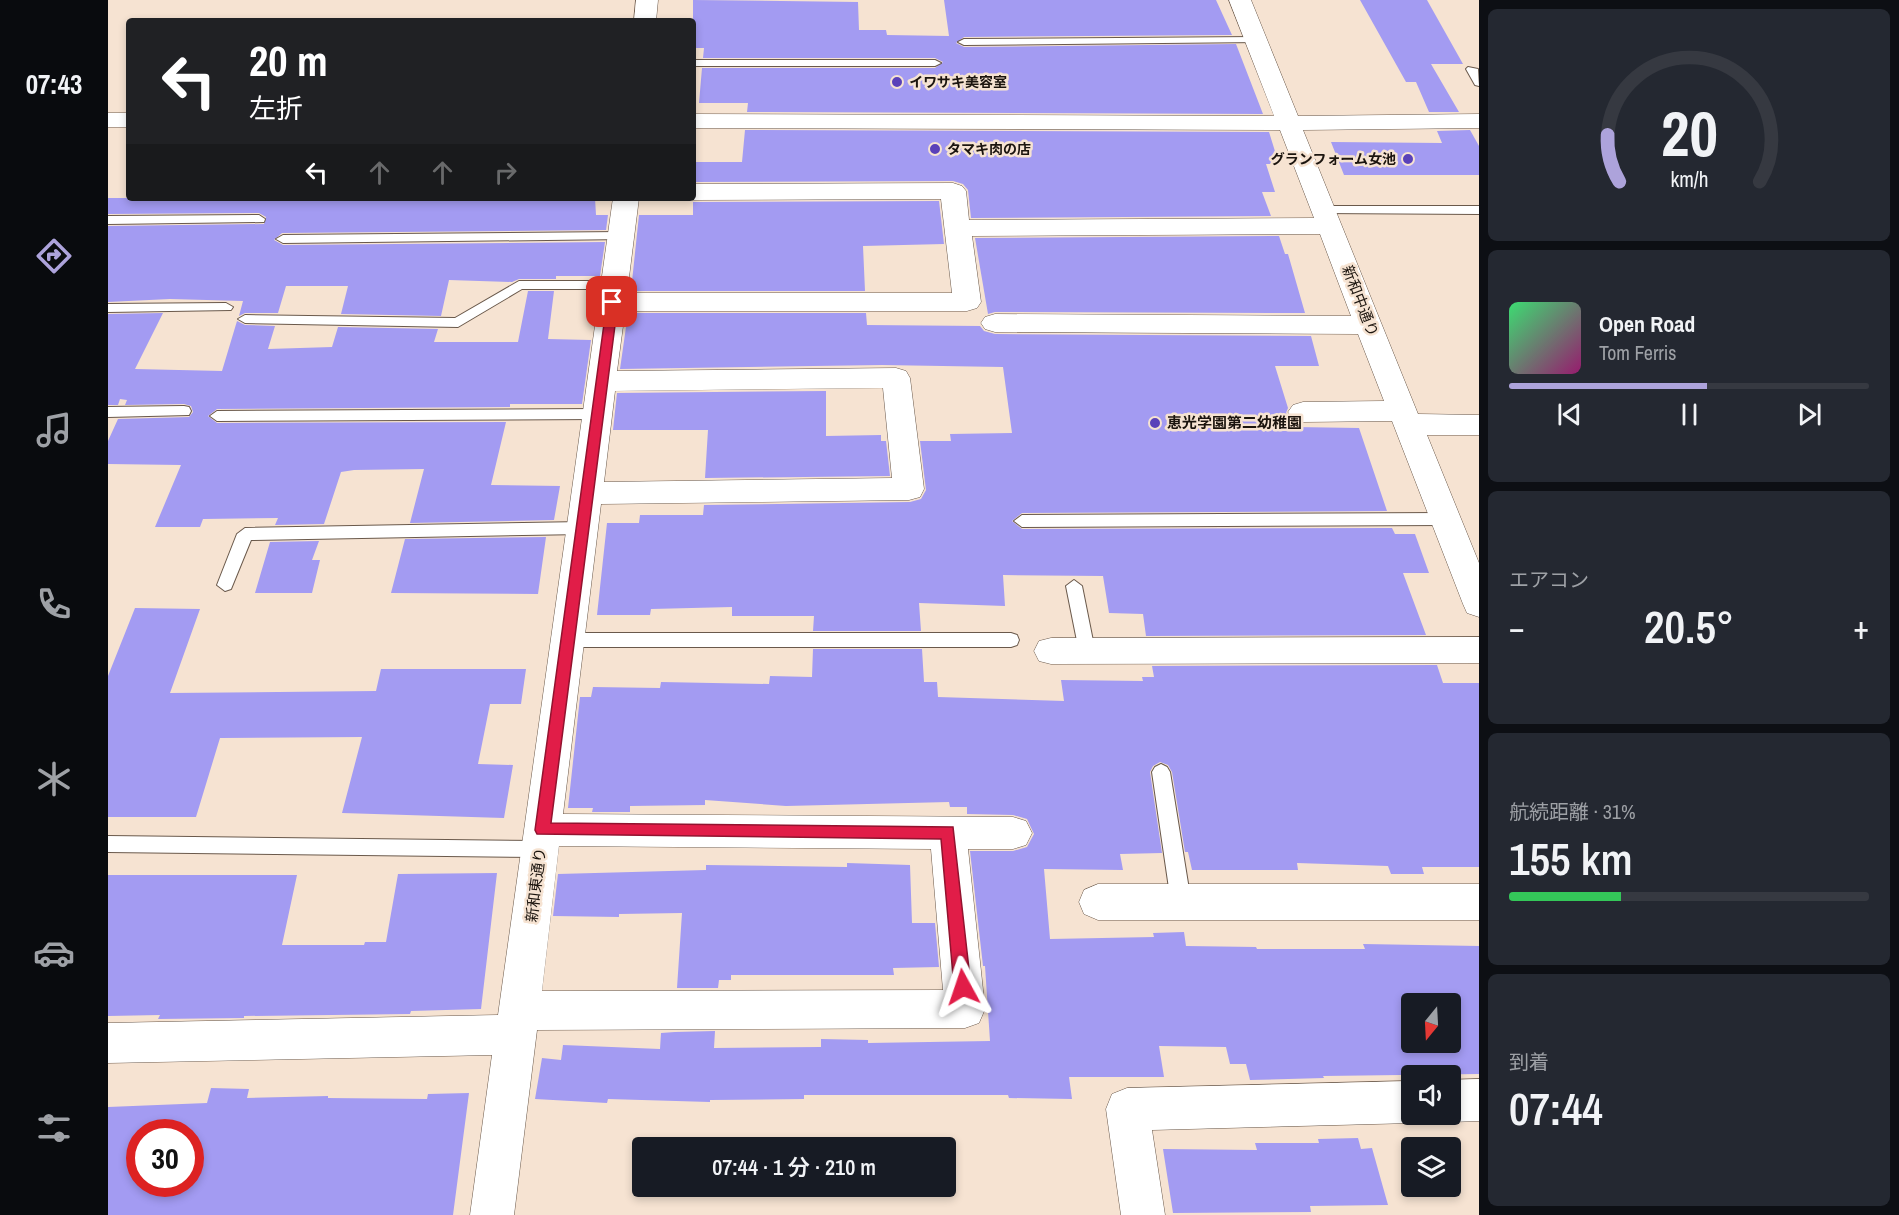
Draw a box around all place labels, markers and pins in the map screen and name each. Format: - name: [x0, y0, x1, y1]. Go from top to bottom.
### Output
- place label: イワサキ美容室: [909, 73, 1007, 91]
- marker: イワサキ美容室: [890, 75, 904, 89]
- place label: タマキ肉の店: [947, 140, 1031, 158]
- marker: タマキ肉の店: [928, 142, 942, 156]
- place label: グランフォーム女池: [1271, 150, 1396, 168]
- marker: グランフォーム女池: [1401, 152, 1415, 166]
- pin: [586, 276, 637, 327]
- place label: 恵光学園第二幼稚園: [1167, 412, 1302, 433]
- marker: 恵光学園第二幼稚園: [1148, 416, 1162, 430]

